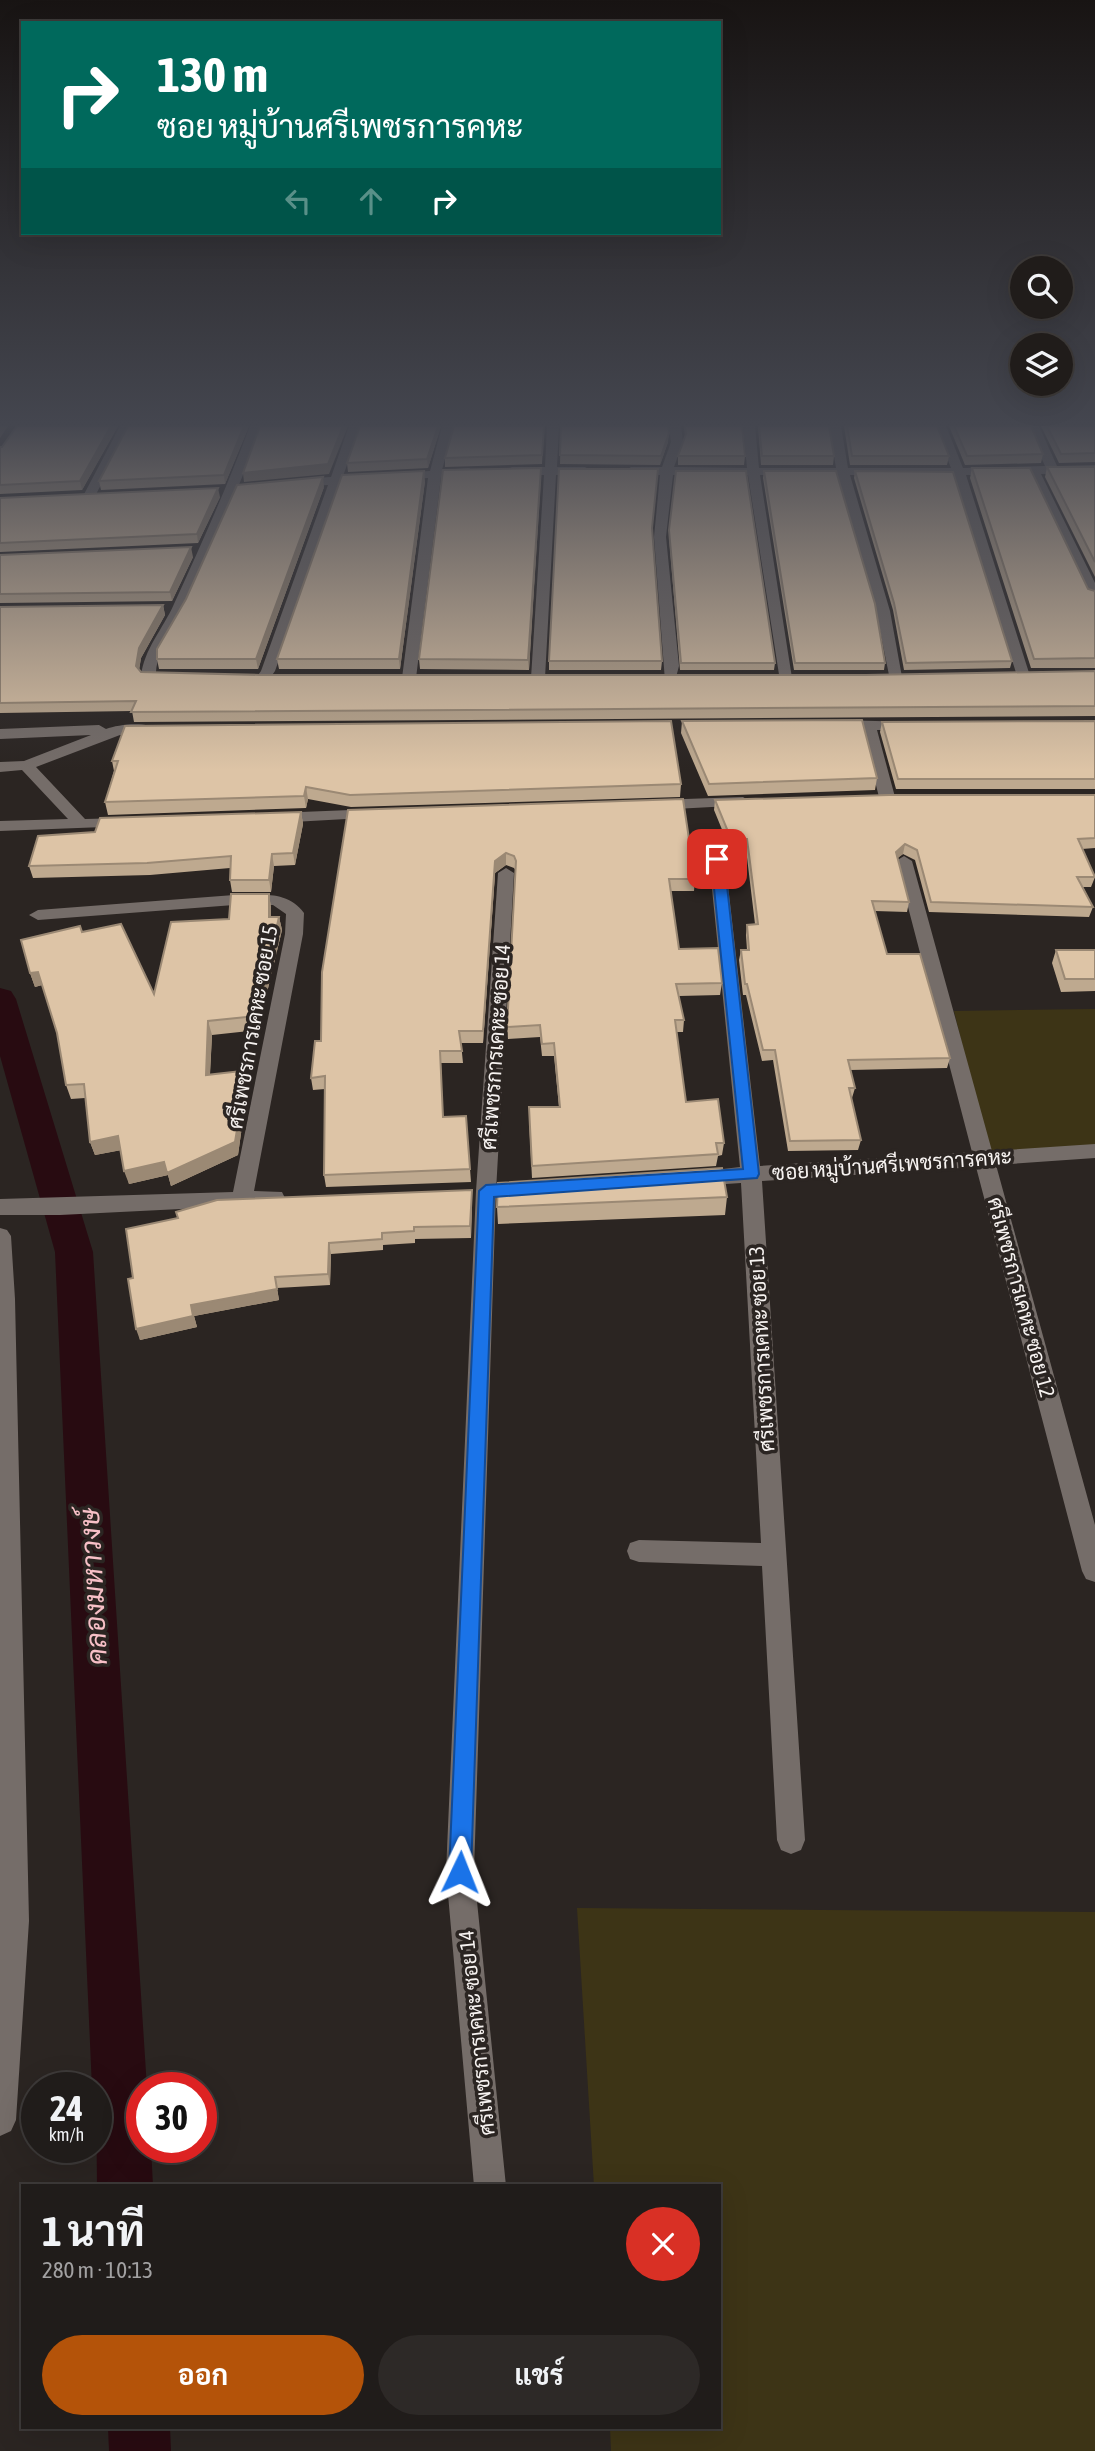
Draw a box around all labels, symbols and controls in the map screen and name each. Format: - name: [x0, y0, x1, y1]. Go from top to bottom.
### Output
- text: 130 m: [157, 46, 268, 102]
- icon: right: [42, 49, 133, 140]
- text: ซอย หมู่บ้านศรีเพชรการคหะ: [157, 108, 524, 145]
- icon: left: [279, 182, 317, 220]
- icon: ahead: [352, 182, 390, 220]
- icon: right: [425, 182, 463, 220]
- map controls: [1010, 256, 1073, 396]
- button: search: [1010, 256, 1073, 319]
- button: layers: [1010, 333, 1073, 396]
- pin: [687, 829, 747, 889]
- icon: arrive: [698, 840, 736, 878]
- street label: ศรีเพชรการเคหะ ซอย 15: [222, 923, 282, 1131]
- street label: ศรีเพชรการเคหะ ซอย 14: [476, 943, 514, 1151]
- street label: ซอย หมู่บ้านศรีเพชรการคหะ: [771, 1144, 1013, 1188]
- street label: ศรีเพชรการเคหะ ซอย 12: [984, 1194, 1060, 1400]
- street label: ศรีเพชรการเคหะ ซอย 13: [744, 1245, 778, 1453]
- water label: คลองมหาวงษ์: [70, 1504, 113, 1666]
- position arrow: [423, 1835, 497, 1909]
- street label: ศรีเพชรการเคหะ ซอย 14: [453, 1929, 499, 2137]
- speed limit sign: 30: [126, 2072, 217, 2163]
- text: 24: [50, 2088, 83, 2128]
- text: km/h: [49, 2124, 84, 2145]
- text: 1 นาที: [42, 2207, 145, 2255]
- button: close: [626, 2207, 700, 2281]
- text: 280 m · 10:13: [42, 2257, 153, 2283]
- button: ออก: [42, 2335, 364, 2415]
- button: แชร์: [378, 2335, 700, 2415]

